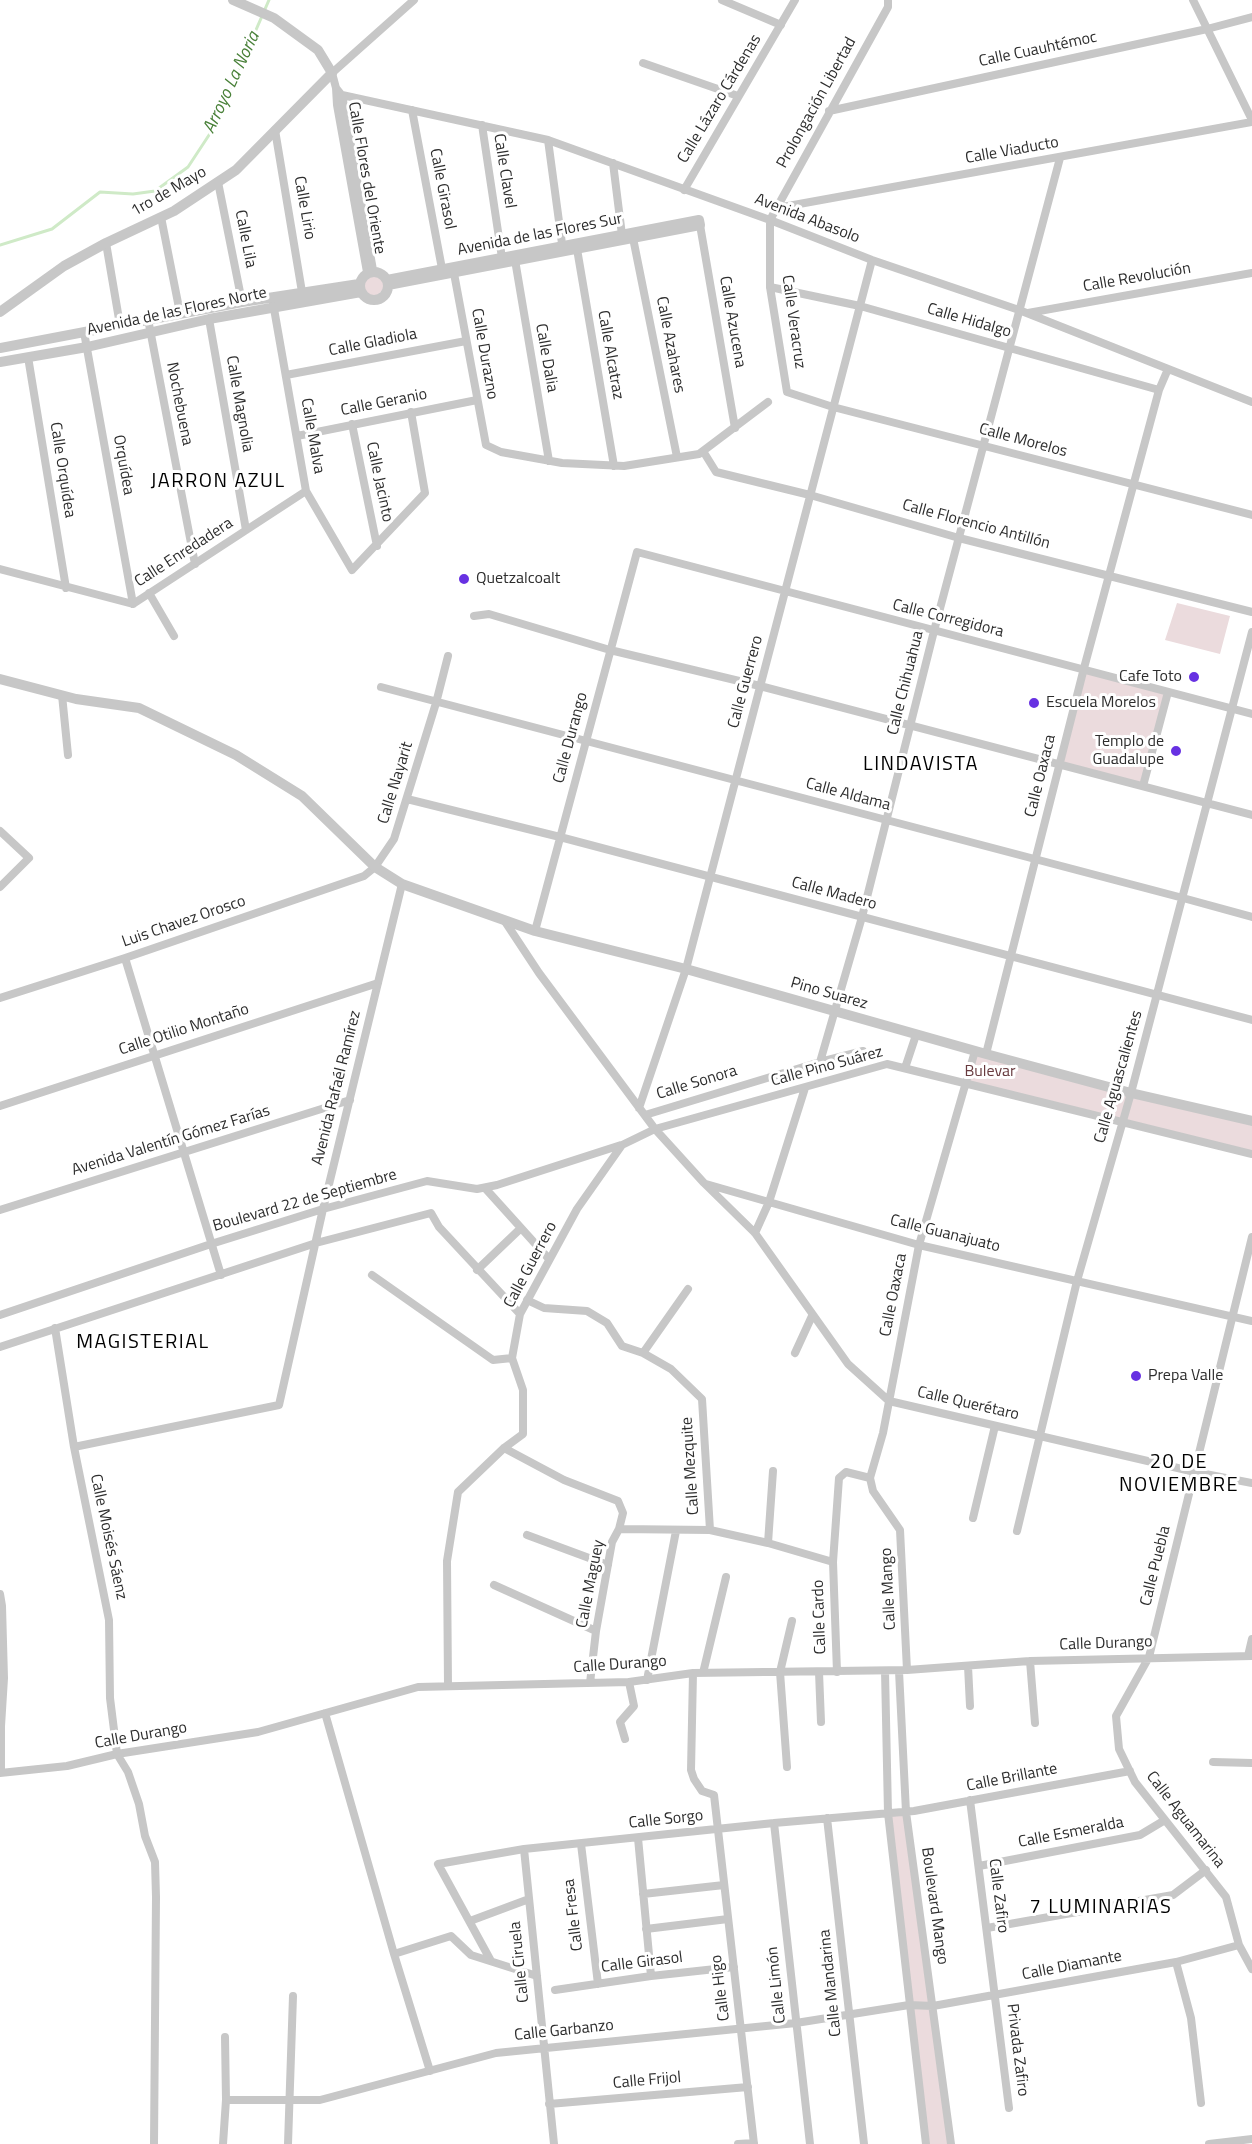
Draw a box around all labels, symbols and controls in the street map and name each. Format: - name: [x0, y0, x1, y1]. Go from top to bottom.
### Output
- street label: Calle Cuauhtémoc: [977, 28, 1099, 72]
- water label: Arroyo La Noria: [199, 29, 265, 137]
- street label: Calle Lázaro Cárdenas: [674, 31, 766, 167]
- street label: Prolongación Libertad: [773, 34, 861, 172]
- street label: Calle Flores del Oriente: [343, 100, 389, 256]
- street label: Calle Clavel: [489, 132, 519, 210]
- street label: Calle Viaducto: [964, 133, 1060, 169]
- street label: Calle Girasol: [425, 147, 459, 231]
- street label: 1ro de Mayo: [128, 163, 210, 221]
- street label: Calle Lirio: [289, 175, 319, 241]
- street label: Avenida Abasolo: [752, 190, 862, 248]
- street label: Calle Lila: [230, 208, 260, 270]
- street label: Avenida de las Flores Sur: [456, 210, 624, 260]
- street label: Calle Revolución: [1082, 259, 1192, 297]
- street label: Calle Veracruz: [777, 274, 809, 370]
- street label: Calle Azucena: [715, 275, 749, 369]
- street label: Avenida de las Flores Norte: [85, 284, 269, 340]
- street label: Calle Azahares: [651, 295, 689, 395]
- street label: Calle Hidalgo: [925, 300, 1013, 342]
- street label: Calle Durazno: [467, 307, 501, 401]
- street label: Calle Alcatraz: [593, 309, 627, 401]
- street label: Calle Dalia: [531, 322, 561, 394]
- street label: Calle Gladiola: [327, 325, 419, 361]
- street label: Calle Magnolia: [221, 354, 257, 454]
- street label: Nochebuena: [162, 361, 196, 447]
- street label: Calle Geranio: [339, 385, 429, 421]
- street label: Calle Malva: [296, 397, 328, 475]
- street label: Calle Morelos: [977, 420, 1069, 462]
- street label: Calle Orquídea: [45, 421, 79, 519]
- street label: Orquídea: [108, 433, 138, 497]
- street label: Calle Jacinto: [361, 440, 397, 524]
- district label: JARRON AZUL: [150, 470, 286, 494]
- street label: Calle Florencio Antillón: [900, 496, 1052, 554]
- street label: Calle Enredadera: [131, 514, 237, 592]
- place label: Quetzalcoalt: [476, 569, 560, 589]
- marker: Quetzalcoalt: [457, 572, 471, 586]
- street label: Calle Corregidora: [890, 596, 1006, 642]
- street label: Calle Chihuahua: [884, 629, 928, 737]
- street label: Calle Guerrero: [724, 634, 768, 730]
- place label: Cafe Toto: [1119, 667, 1182, 687]
- marker: Cafe Toto: [1187, 670, 1201, 684]
- street label: Calle Durango: [550, 690, 592, 786]
- place label: Escuela Morelos: [1046, 693, 1156, 713]
- marker: Escuela Morelos: [1027, 696, 1041, 710]
- place label: Templo de Guadalupe: [1092, 732, 1164, 770]
- street label: Calle Oaxaca: [1021, 733, 1061, 819]
- street label: Calle Nayarit: [374, 740, 418, 826]
- marker: Templo de Guadalupe: [1169, 744, 1183, 758]
- district label: LINDAVISTA: [863, 753, 979, 777]
- street label: Calle Aldama: [804, 774, 892, 816]
- street label: Calle Madero: [789, 873, 879, 915]
- street label: Luis Chavez Orosco: [120, 892, 248, 952]
- street label: Pino Suarez: [788, 974, 870, 1014]
- street label: Calle Otilio Montaño: [117, 1000, 251, 1060]
- street label: Calle Aguascalientes: [1091, 1008, 1147, 1146]
- street label: Avenida Rafaél Ramírez: [308, 1009, 366, 1167]
- street label: Calle Pino Suárez: [769, 1043, 885, 1091]
- street label: Calle Sonora: [654, 1062, 740, 1104]
- park label: Bulevar: [964, 1062, 1016, 1082]
- street label: Avenida Valentín Gómez Farías: [70, 1102, 272, 1180]
- street label: Boulevard 22 de Septiembre: [211, 1166, 399, 1236]
- street label: Calle Guanajuato: [888, 1211, 1002, 1257]
- street label: Calle Guerrero: [500, 1219, 562, 1311]
- street label: Calle Oaxaca: [877, 1252, 911, 1338]
- district label: MAGISTERIAL: [76, 1331, 210, 1355]
- place label: Prepa Valle: [1148, 1366, 1223, 1386]
- marker: Prepa Valle: [1129, 1369, 1143, 1383]
- street label: Calle Querétaro: [915, 1383, 1021, 1425]
- street label: Calle Mezquite: [678, 1416, 704, 1516]
- district label: 20 DE NOVIEMBRE: [1119, 1451, 1239, 1498]
- street label: Calle Moisés Sáenz: [85, 1472, 131, 1602]
- street label: Calle Puebla: [1137, 1524, 1175, 1608]
- street label: Calle Maguey: [573, 1538, 609, 1630]
- street label: Calle Mango: [877, 1547, 901, 1631]
- street label: Calle Cardo: [809, 1579, 831, 1655]
- street label: Calle Durango: [1059, 1633, 1153, 1655]
- street label: Calle Durango: [573, 1652, 667, 1678]
- street label: Calle Durango: [93, 1718, 189, 1754]
- street label: Calle Brillante: [965, 1760, 1059, 1796]
- street label: Calle Aguamarina: [1141, 1768, 1229, 1872]
- street label: Calle Sorgo: [628, 1807, 704, 1833]
- street label: Calle Esmeralda: [1017, 1813, 1125, 1853]
- street label: Boulevard Mango: [916, 1846, 952, 1966]
- street label: Calle Zafiro: [984, 1858, 1012, 1934]
- street label: Calle Fresa: [560, 1878, 588, 1952]
- district label: 7 LUMINARIAS: [1030, 1896, 1172, 1920]
- street label: Calle Ciruela: [506, 1920, 534, 2004]
- street label: Calle Mandarina: [816, 1928, 846, 2038]
- street label: Calle Limón: [763, 1946, 791, 2024]
- street label: Calle Diamante: [1021, 1947, 1123, 1985]
- street label: Calle Girasol: [600, 1948, 684, 1978]
- street label: Calle Higo: [707, 1954, 735, 2022]
- street label: Privada Zafiro: [1002, 2003, 1032, 2097]
- street label: Calle Garbanzo: [513, 2016, 615, 2046]
- street label: Calle Frijol: [612, 2068, 682, 2094]

